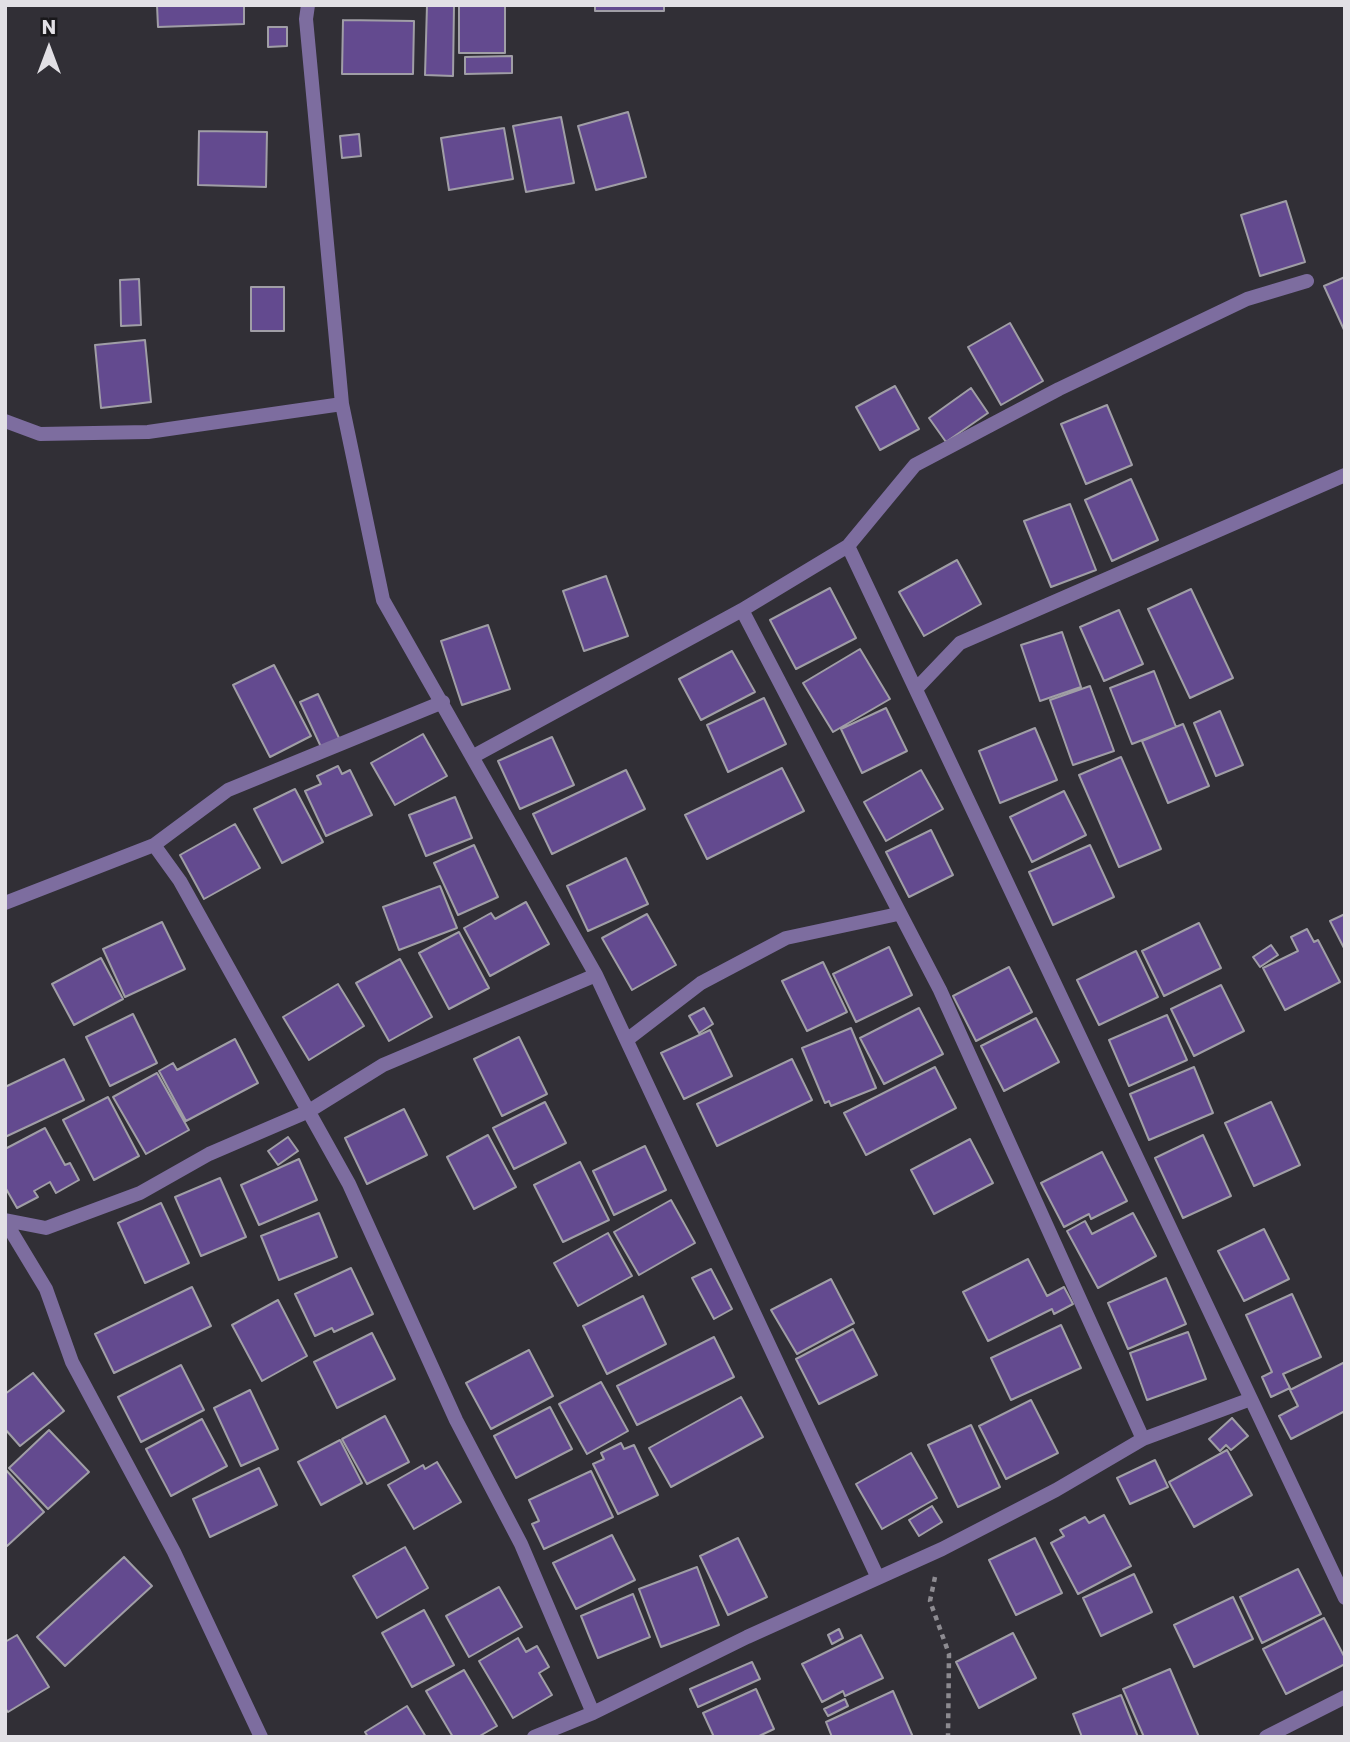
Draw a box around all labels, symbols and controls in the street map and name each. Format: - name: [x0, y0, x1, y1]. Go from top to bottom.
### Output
- north arrow: [14, 14, 84, 84]
- text: N: [42, 14, 56, 41]

